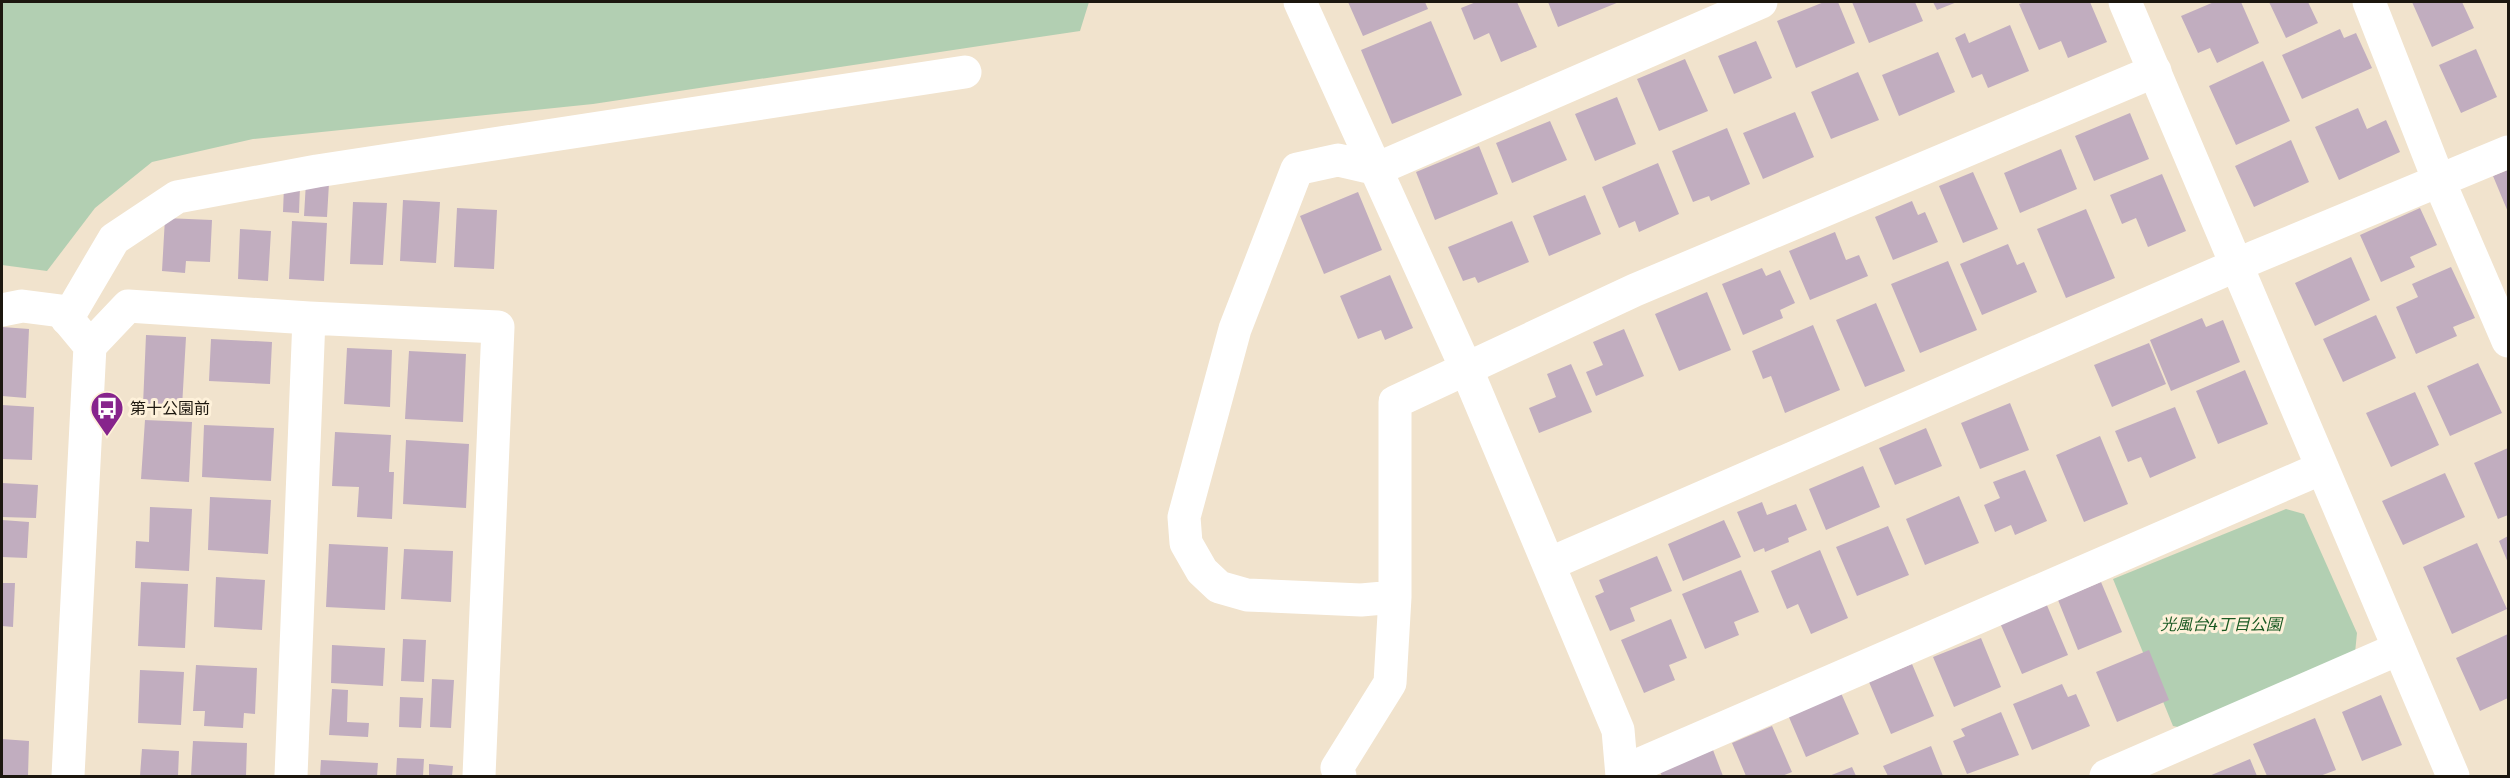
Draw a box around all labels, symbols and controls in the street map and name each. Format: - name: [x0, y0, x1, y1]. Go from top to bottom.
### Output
- bus stop icon: 第十公園前: [89, 390, 125, 437]
- place label: 第十公園前: [130, 398, 210, 418]
- park label: 光風台4丁目公園: [2160, 614, 2284, 634]

